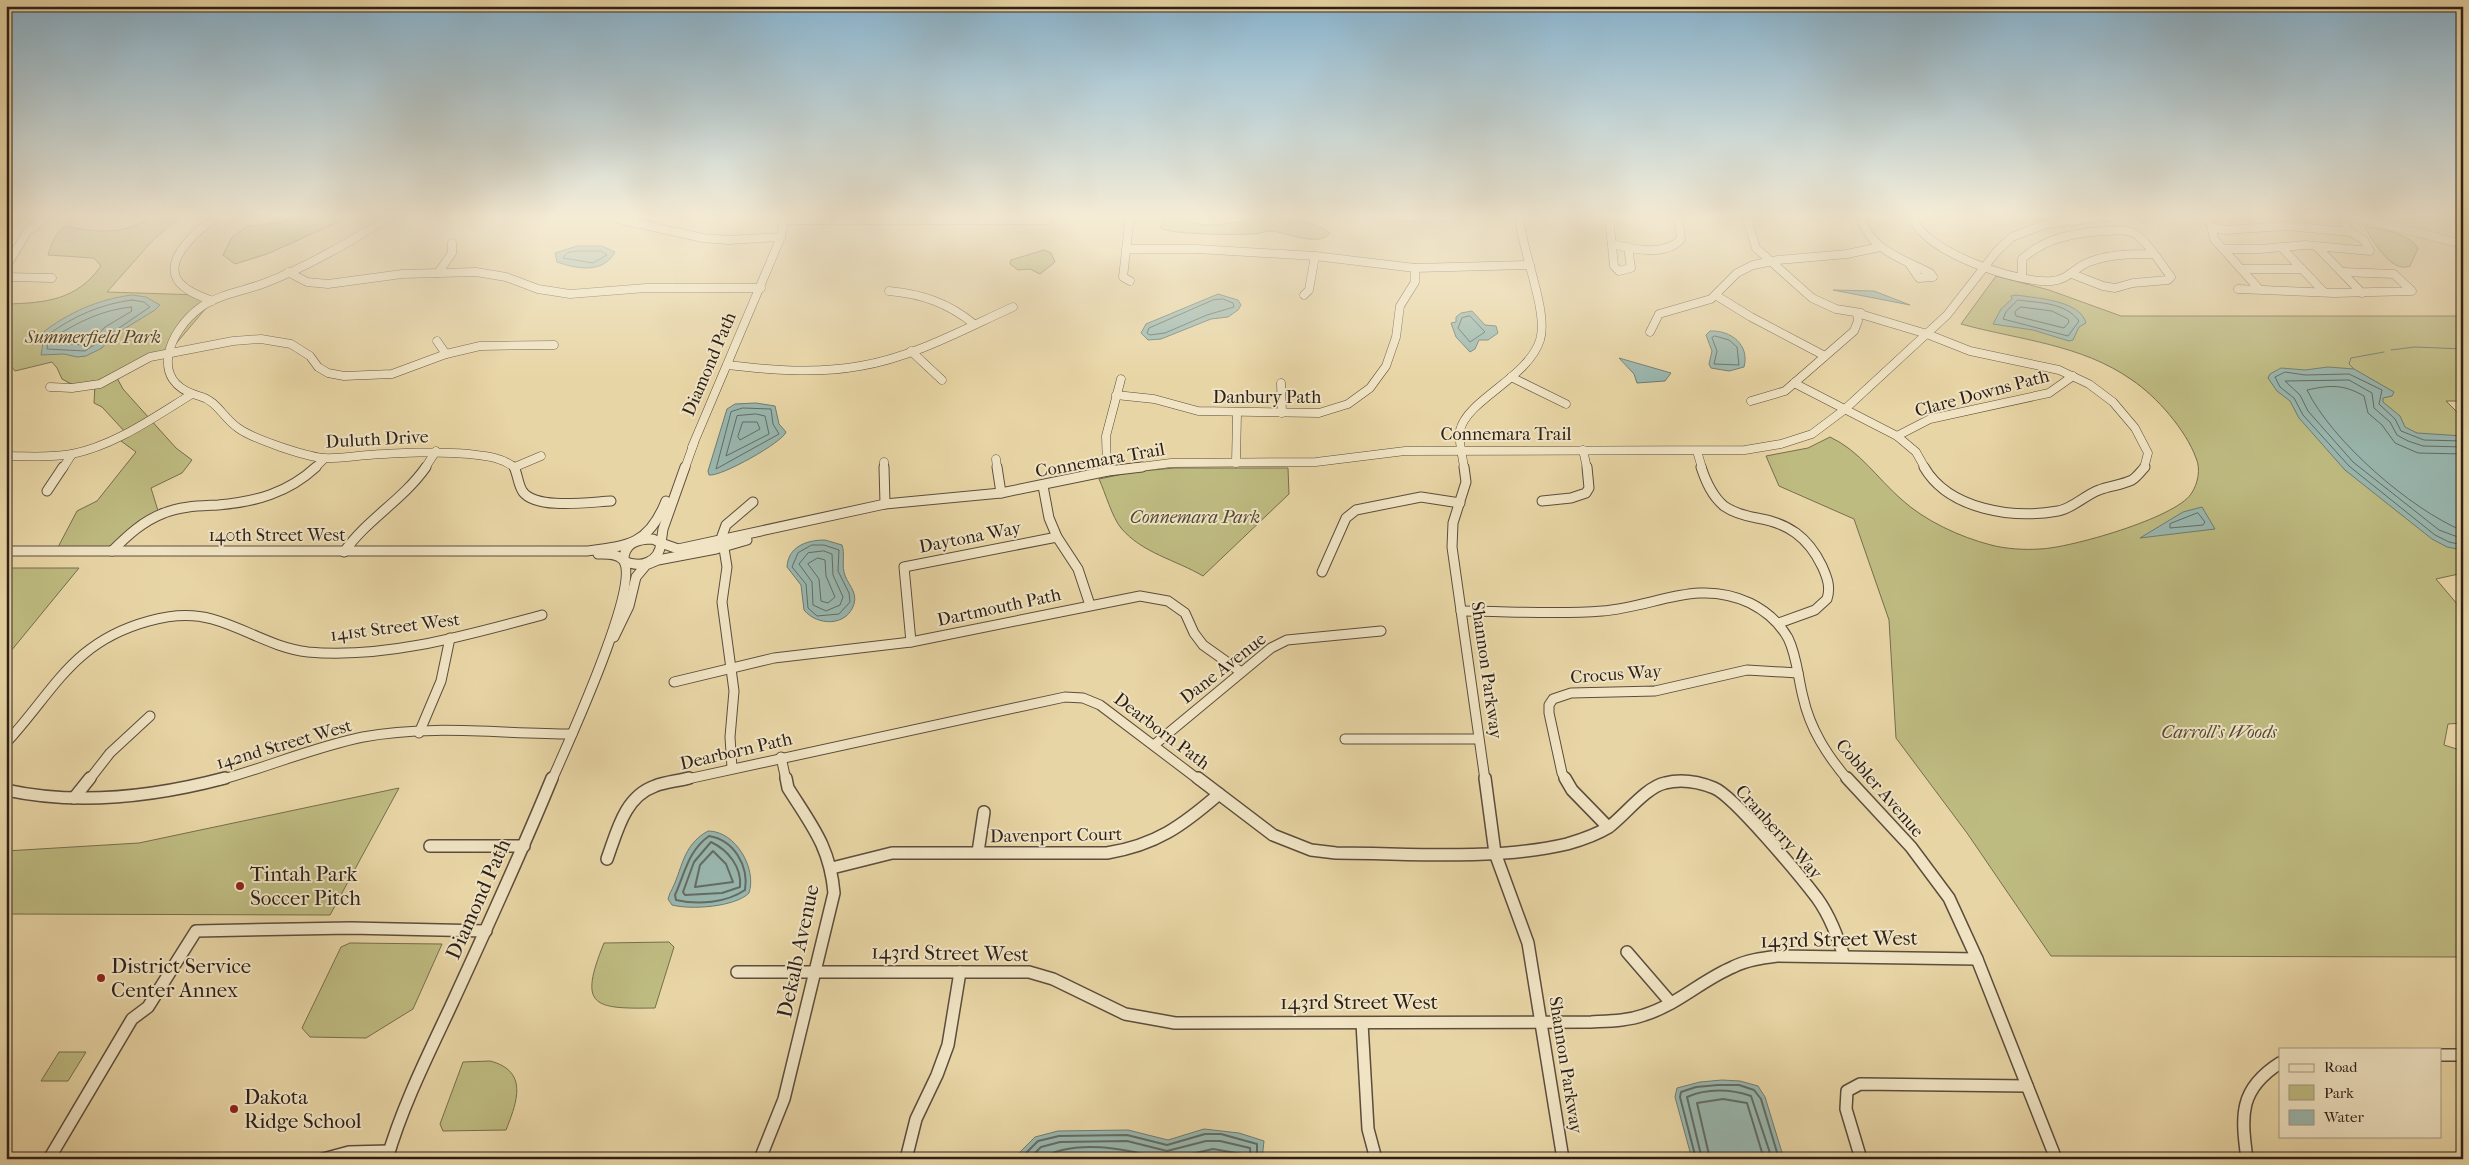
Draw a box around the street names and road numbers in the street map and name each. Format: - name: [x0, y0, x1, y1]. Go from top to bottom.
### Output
- street label: Diamond Path: [678, 309, 741, 419]
- street label: Clare Downs Path: [1913, 365, 2052, 422]
- street label: Danbury Path: [1213, 387, 1321, 408]
- street label: Connemara Trail: [1440, 424, 1572, 445]
- street label: Duluth Drive: [325, 426, 429, 453]
- street label: Connemara Trail: [1034, 439, 1167, 482]
- street label: Daytona Way: [917, 517, 1024, 558]
- street label: 140th Street West: [208, 525, 346, 546]
- street label: Dartmouth Path: [935, 584, 1063, 631]
- street label: Shannon Parkway: [1466, 600, 1507, 741]
- street label: 141st Street West: [329, 609, 462, 646]
- street label: Dane Avenue: [1176, 628, 1271, 708]
- street label: Crocus Way: [1570, 661, 1664, 688]
- street label: Dearborn Path: [1110, 689, 1214, 774]
- street label: 142nd Street West: [214, 715, 355, 774]
- street label: Dearborn Path: [678, 728, 794, 775]
- street label: Cobbler Avenue: [1831, 735, 1928, 842]
- street label: Cranberry Way: [1731, 781, 1827, 885]
- street label: Davenport Court: [990, 824, 1123, 847]
- street label: Diamond Path: [441, 835, 515, 963]
- street label: Dekalb Avenue: [772, 882, 824, 1020]
- street label: 143rd Street West: [1760, 926, 1919, 952]
- street label: 143rd Street West: [871, 940, 1030, 966]
- street label: 143rd Street West: [1280, 990, 1438, 1014]
- street label: Shannon Parkway: [1544, 995, 1587, 1136]

